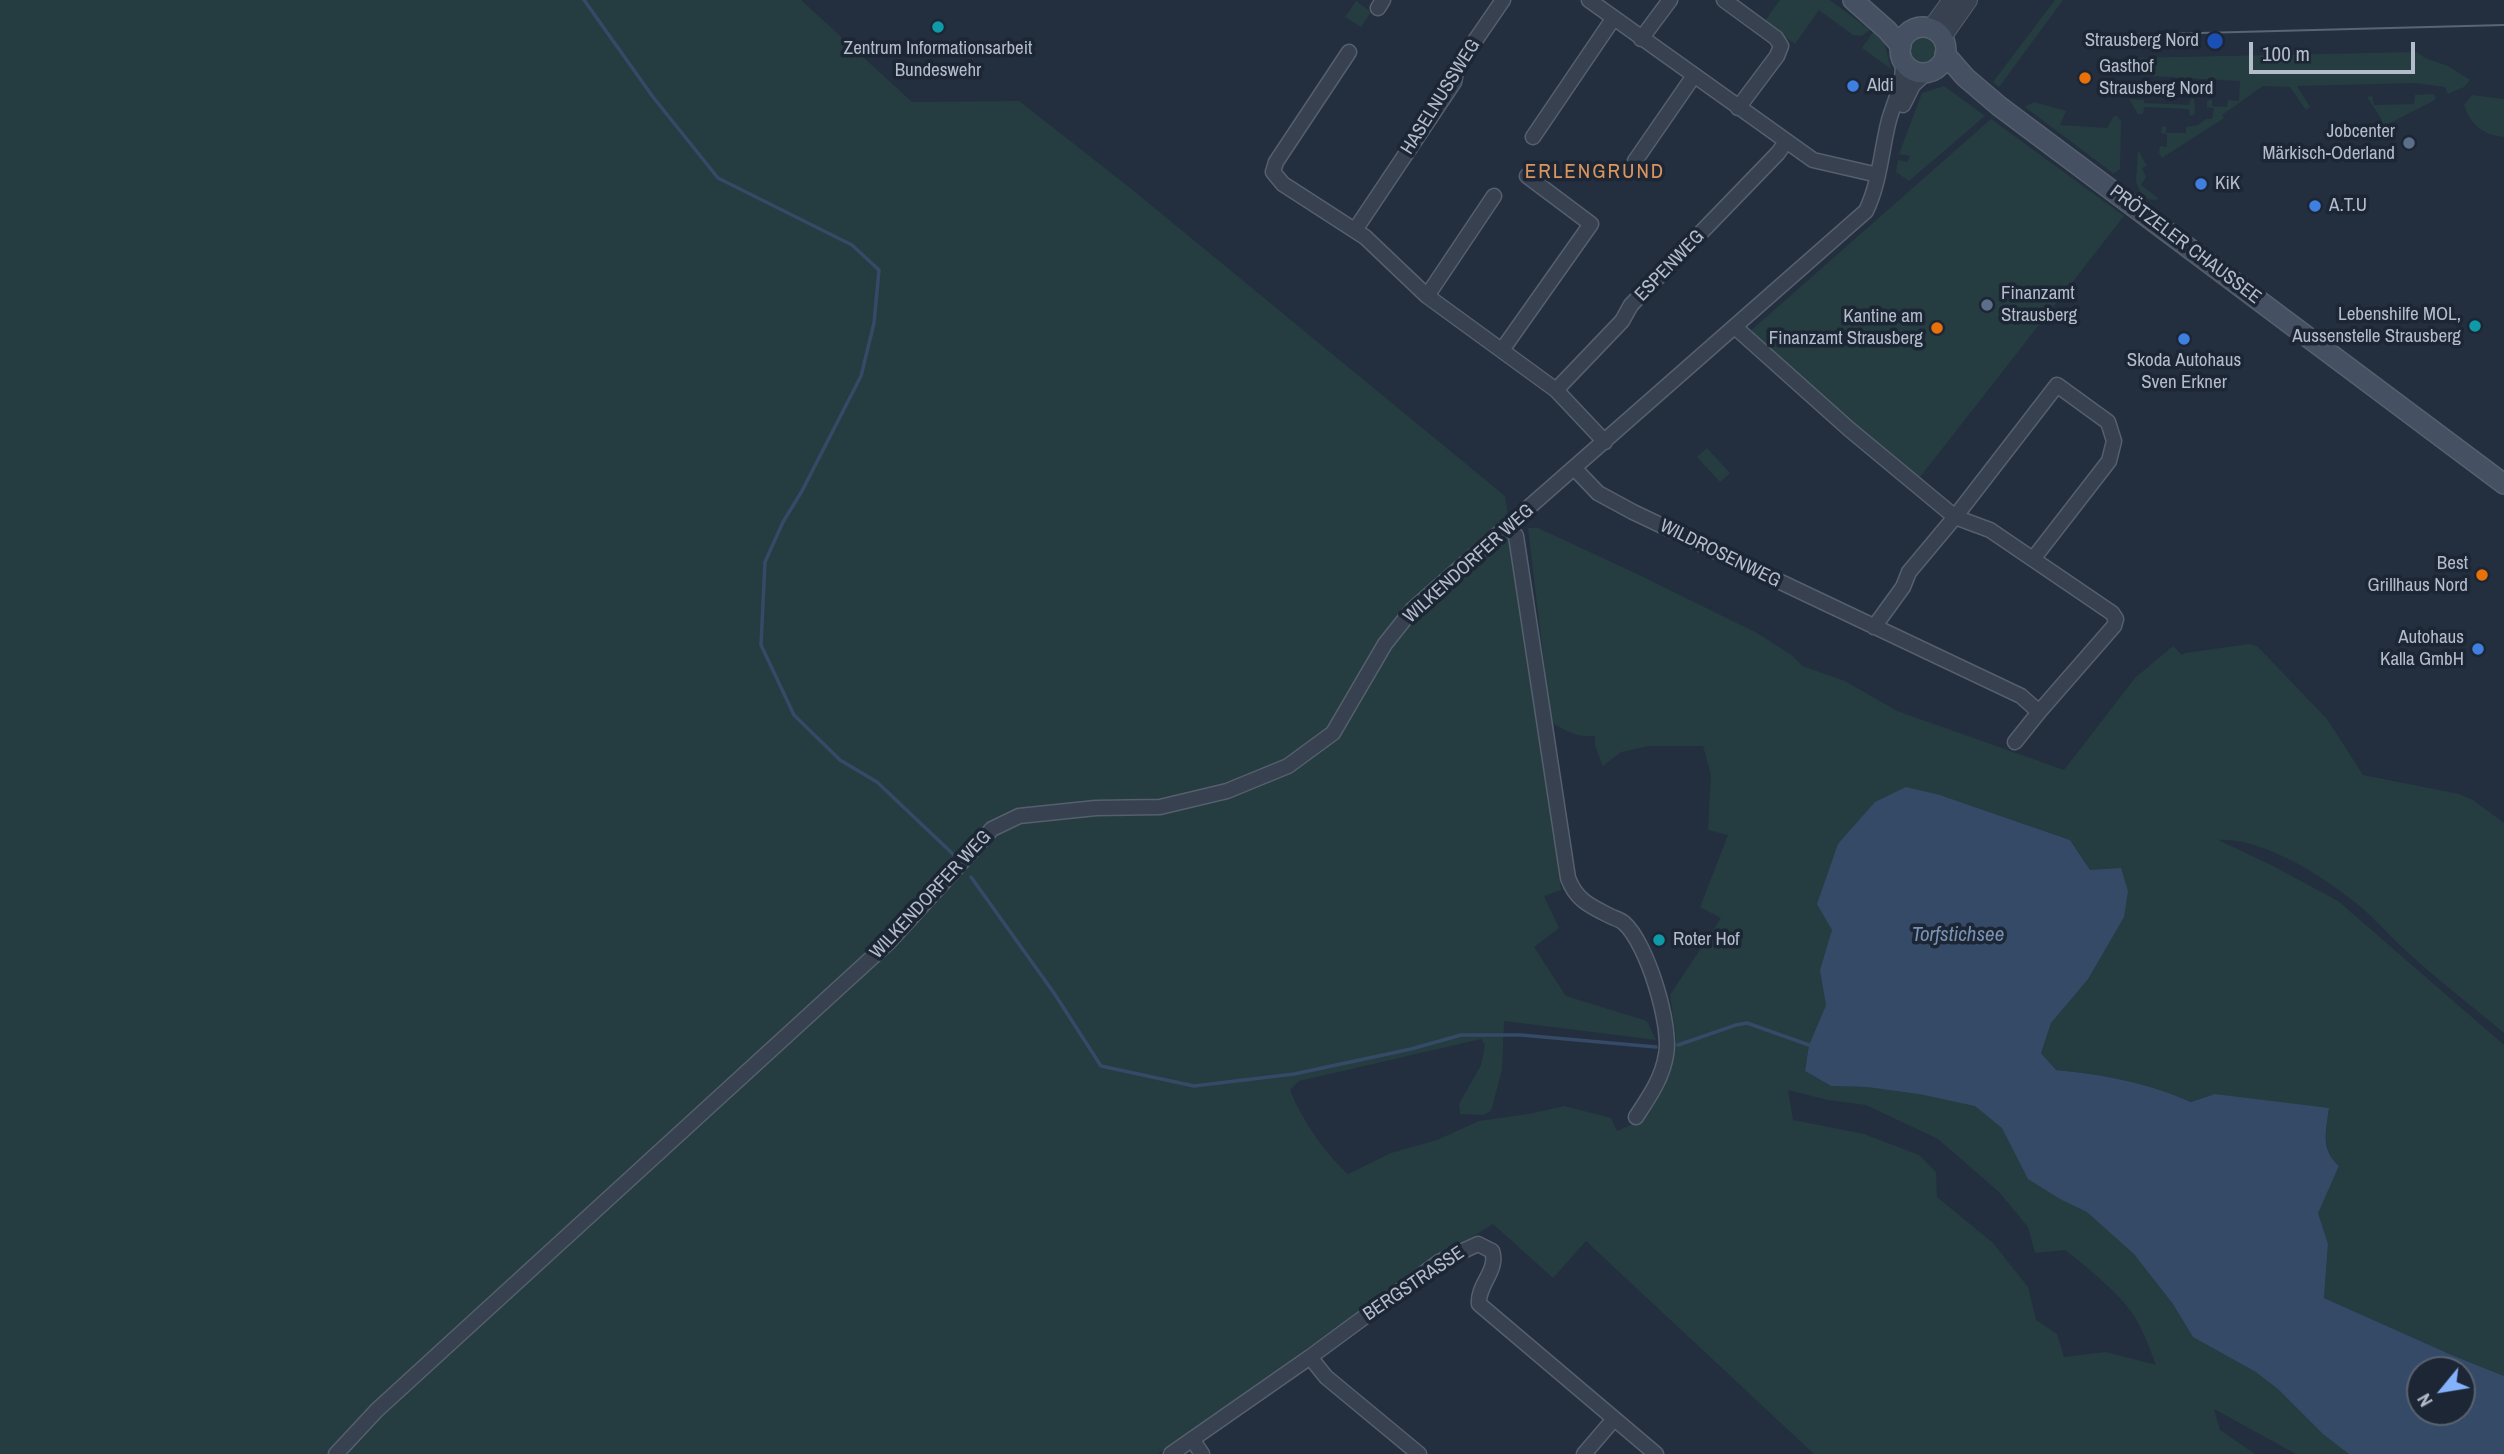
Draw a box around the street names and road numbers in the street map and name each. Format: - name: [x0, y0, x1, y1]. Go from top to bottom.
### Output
- street label: HASELNUSSWEG: [1396, 35, 1486, 159]
- street label: PRÖTZELER CHAUSSEE: [2105, 181, 2265, 309]
- street label: ESPENWEG: [1631, 226, 1709, 306]
- street label: WILKENDORFER WEG: [1399, 500, 1539, 628]
- street label: WILDROSENWEG: [1656, 515, 1784, 593]
- street label: WILKENDORFER WEG: [866, 826, 996, 964]
- street label: BERGSTRASSE: [1359, 1242, 1469, 1326]

